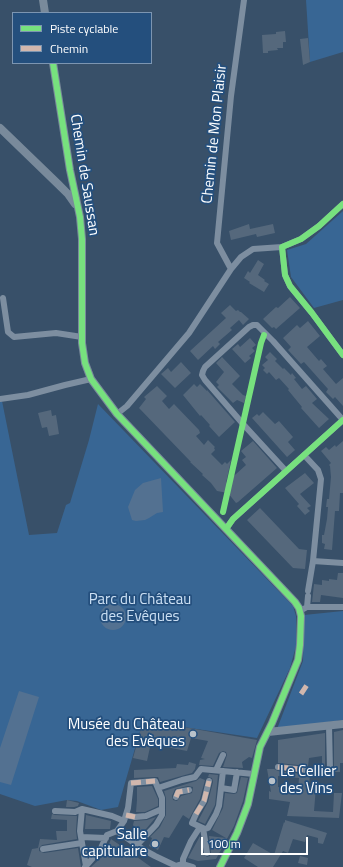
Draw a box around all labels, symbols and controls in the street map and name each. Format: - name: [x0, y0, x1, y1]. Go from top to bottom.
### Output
- legend: [12, 12, 152, 64]
- text: Piste cyclable: [50, 19, 118, 38]
- text: Chemin: [50, 39, 88, 58]
- street label: Chemin de Mon Plaisir: [199, 63, 231, 205]
- street label: Chemin de Saussan: [65, 113, 103, 237]
- park label: Parc du Château des Evêques: [89, 591, 191, 626]
- place label: Musée du Château des Evèques: [68, 716, 185, 751]
- marker: Musée du Château des Evèques: [188, 729, 198, 739]
- place label: Le Cellier des Vins: [280, 763, 337, 798]
- marker: Le Cellier des Vins: [267, 776, 277, 786]
- place label: Salle capitulaire: [82, 826, 147, 861]
- scale bar: [203, 829, 310, 855]
- text: 100 m: [208, 834, 241, 853]
- marker: Salle capitulaire: [150, 839, 160, 849]

